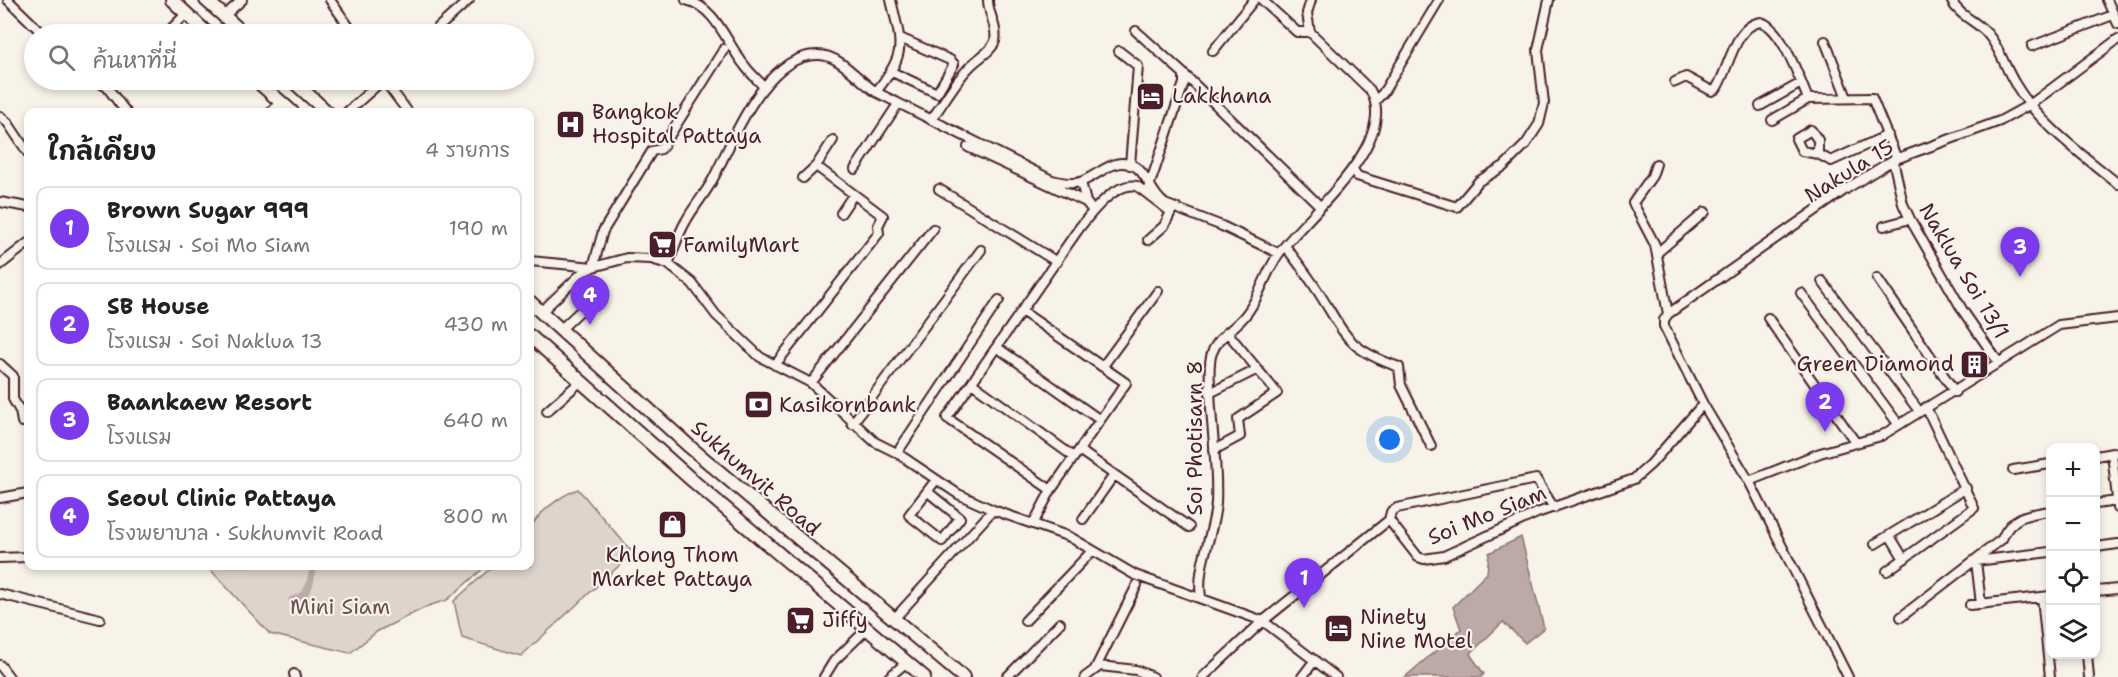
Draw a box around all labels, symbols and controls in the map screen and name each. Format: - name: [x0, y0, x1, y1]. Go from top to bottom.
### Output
- search box: [24, 24, 534, 90]
- icon: search: [45, 41, 78, 74]
- text: ค้นหาที่นี่: [93, 46, 177, 75]
- hotel icon: Lakkhana: [1135, 80, 1167, 112]
- place label: Lakkhana: [1172, 82, 1271, 110]
- place label: Bangkok Hospital Pattaya: [592, 98, 761, 150]
- hospital icon: Bangkok Hospital Pattaya: [555, 108, 587, 140]
- text: ใกล้เคียง: [48, 133, 156, 168]
- street label: Nakula 15: [1799, 133, 1899, 209]
- text: 4 รายการ: [425, 137, 510, 163]
- text: Brown Sugar 999: [107, 196, 309, 225]
- street label: Naklua Soi 13/1: [1912, 198, 2016, 344]
- text: 1: [65, 215, 74, 241]
- text: 190 m: [449, 215, 508, 241]
- pin: 3: [2000, 228, 2040, 277]
- supermarket icon: FamilyMart: [646, 229, 678, 261]
- place label: FamilyMart: [683, 231, 800, 259]
- text: โรงแรม · Soi Mo Siam: [107, 232, 310, 258]
- pin: 4: [570, 276, 610, 325]
- text: SB House: [107, 292, 210, 321]
- text: 2: [63, 311, 77, 337]
- text: 430 m: [444, 311, 508, 337]
- text: โรงแรม · Soi Naklua 13: [107, 328, 322, 354]
- building icon: Green Diamond: [1959, 348, 1991, 380]
- place label: Green Diamond: [1797, 350, 1954, 378]
- street label: Soi Photisarn 8: [1181, 360, 1209, 516]
- pin: 2: [1806, 382, 1844, 432]
- text: Baankaew Resort: [107, 388, 312, 417]
- bank icon: Kasikornbank: [742, 389, 774, 421]
- place label: Kasikornbank: [779, 391, 916, 419]
- text: 3: [63, 407, 77, 433]
- text: 640 m: [443, 407, 508, 433]
- street label: Sukhumvit Road: [685, 414, 827, 542]
- text: โรงแรม: [107, 424, 172, 450]
- your location: [1375, 425, 1404, 454]
- map controls: [2046, 443, 2100, 659]
- button: +: [2046, 443, 2100, 497]
- street label: Soi Mo Siam: [1424, 479, 1550, 551]
- text: Seoul Clinic Pattaya: [107, 484, 336, 513]
- button: −: [2046, 497, 2100, 551]
- text: 4: [63, 503, 77, 529]
- text: 800 m: [443, 503, 508, 529]
- shop icon: Khlong Thom Market Pattaya: [656, 508, 688, 540]
- text: โรงพยาบาล · Sukhumvit Road: [107, 520, 383, 546]
- place label: Khlong Thom Market Pattaya: [592, 541, 752, 593]
- button: locate: [2046, 551, 2100, 605]
- pin: 1: [1284, 558, 1324, 608]
- park label: Mini Siam: [290, 593, 390, 621]
- place label: Ninety Nine Motel: [1360, 603, 1473, 655]
- supermarket icon: Jiffy: [785, 604, 817, 636]
- button: layers: [2046, 605, 2100, 659]
- place label: Jiffy: [822, 606, 868, 634]
- hotel icon: Ninety Nine Motel: [1323, 613, 1355, 645]

